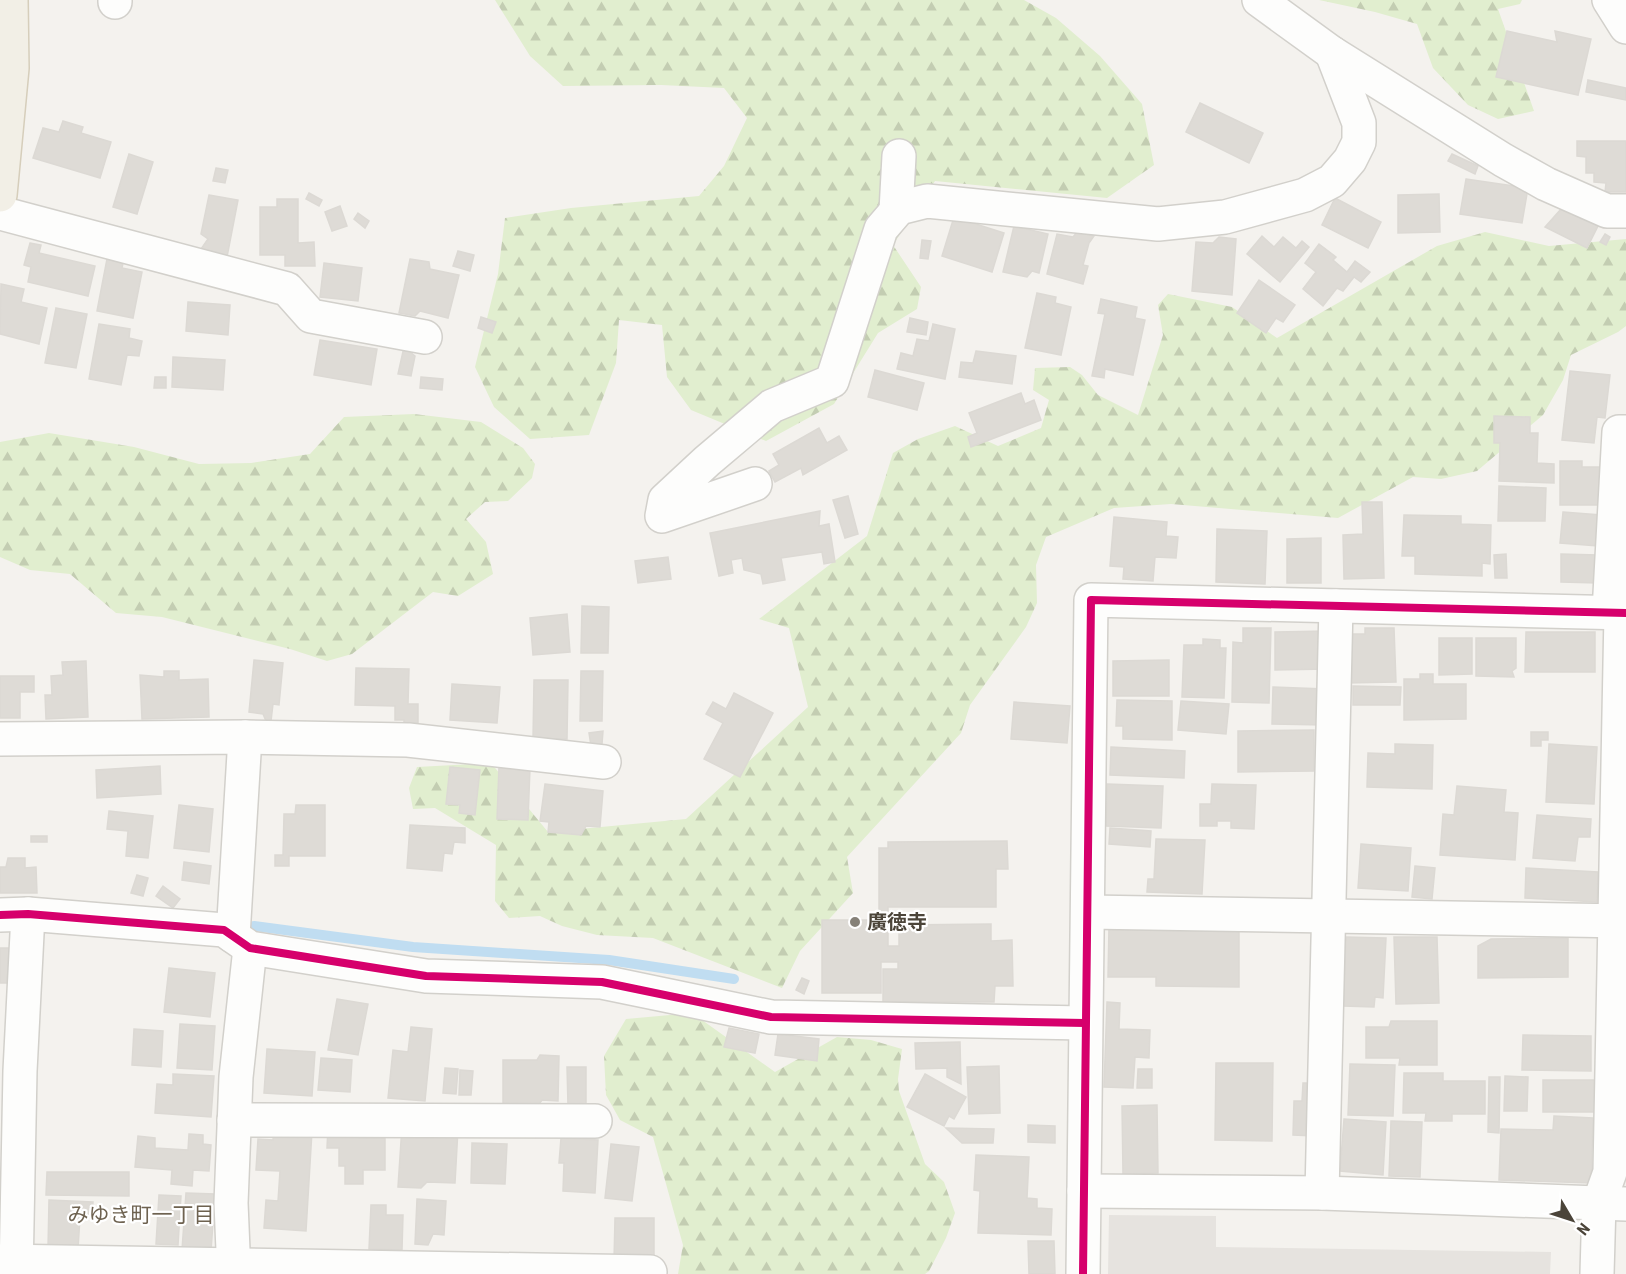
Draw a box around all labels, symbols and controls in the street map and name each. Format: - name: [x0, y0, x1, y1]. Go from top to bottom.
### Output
- place label: 廣徳寺: [867, 910, 927, 934]
- marker: 廣徳寺: [848, 915, 862, 929]
- north arrow: [1542, 1190, 1602, 1250]
- district label: みゆき町一丁目: [68, 1203, 215, 1227]
- text: N: [1573, 1219, 1594, 1239]

